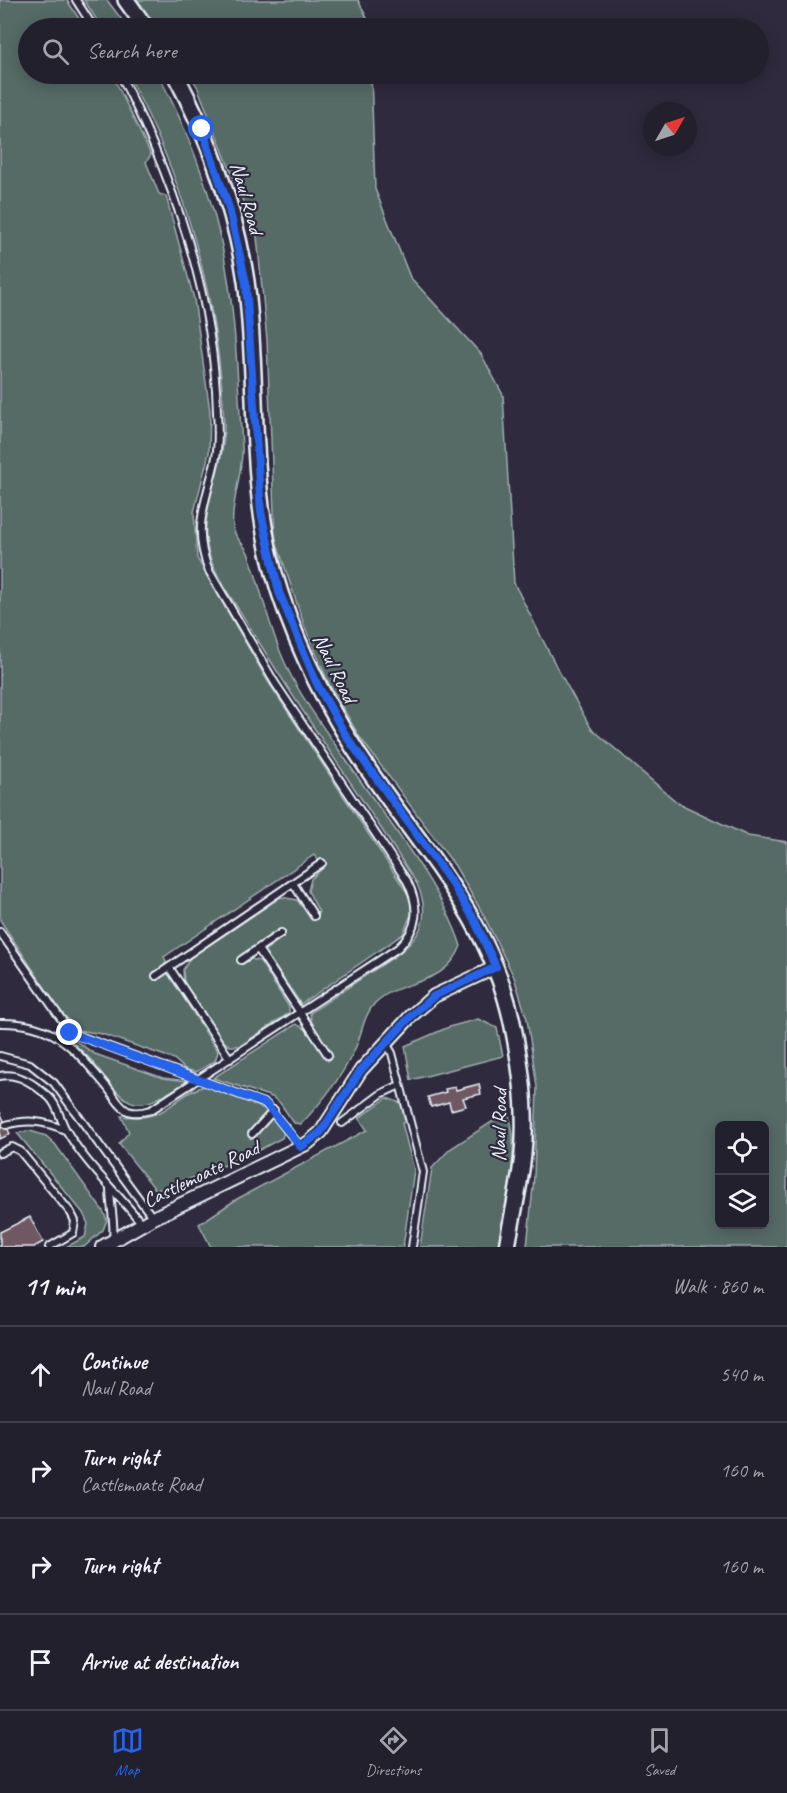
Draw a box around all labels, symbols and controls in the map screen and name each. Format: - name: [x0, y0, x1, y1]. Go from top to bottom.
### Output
- search box: [18, 18, 769, 84]
- icon: search: [39, 35, 72, 68]
- text: Search here: [87, 37, 177, 65]
- north arrow: [643, 102, 697, 156]
- route start: [188, 115, 214, 141]
- street label: Naul Road: [224, 159, 271, 240]
- street label: Naul Road: [307, 629, 364, 710]
- route end: [56, 1019, 82, 1045]
- street label: Naul Road: [485, 1084, 513, 1162]
- map controls: [715, 1121, 769, 1229]
- button: locate: [715, 1121, 769, 1175]
- street label: Castlemoate Road: [138, 1133, 266, 1213]
- button: layers: [715, 1175, 769, 1229]
- text: 11 min: [24, 1270, 86, 1303]
- text: Walk · 860 m: [673, 1274, 763, 1299]
- text: Continue: [81, 1348, 147, 1376]
- icon: ahead: [24, 1358, 57, 1391]
- text: 540 m: [720, 1362, 763, 1387]
- text: Naul Road: [81, 1376, 151, 1401]
- text: Turn right: [81, 1444, 158, 1472]
- icon: right: [24, 1454, 57, 1487]
- text: 160 m: [720, 1458, 763, 1483]
- text: Castlemoate Road: [81, 1472, 202, 1497]
- icon: right: [24, 1550, 57, 1583]
- text: Turn right: [81, 1552, 158, 1580]
- text: 160 m: [720, 1554, 763, 1579]
- icon: arrive: [24, 1646, 57, 1679]
- text: Arrive at destination: [81, 1648, 238, 1676]
- tab: Map: [111, 1724, 144, 1780]
- tab: Directions: [366, 1724, 421, 1780]
- tab: Saved: [643, 1724, 676, 1780]

